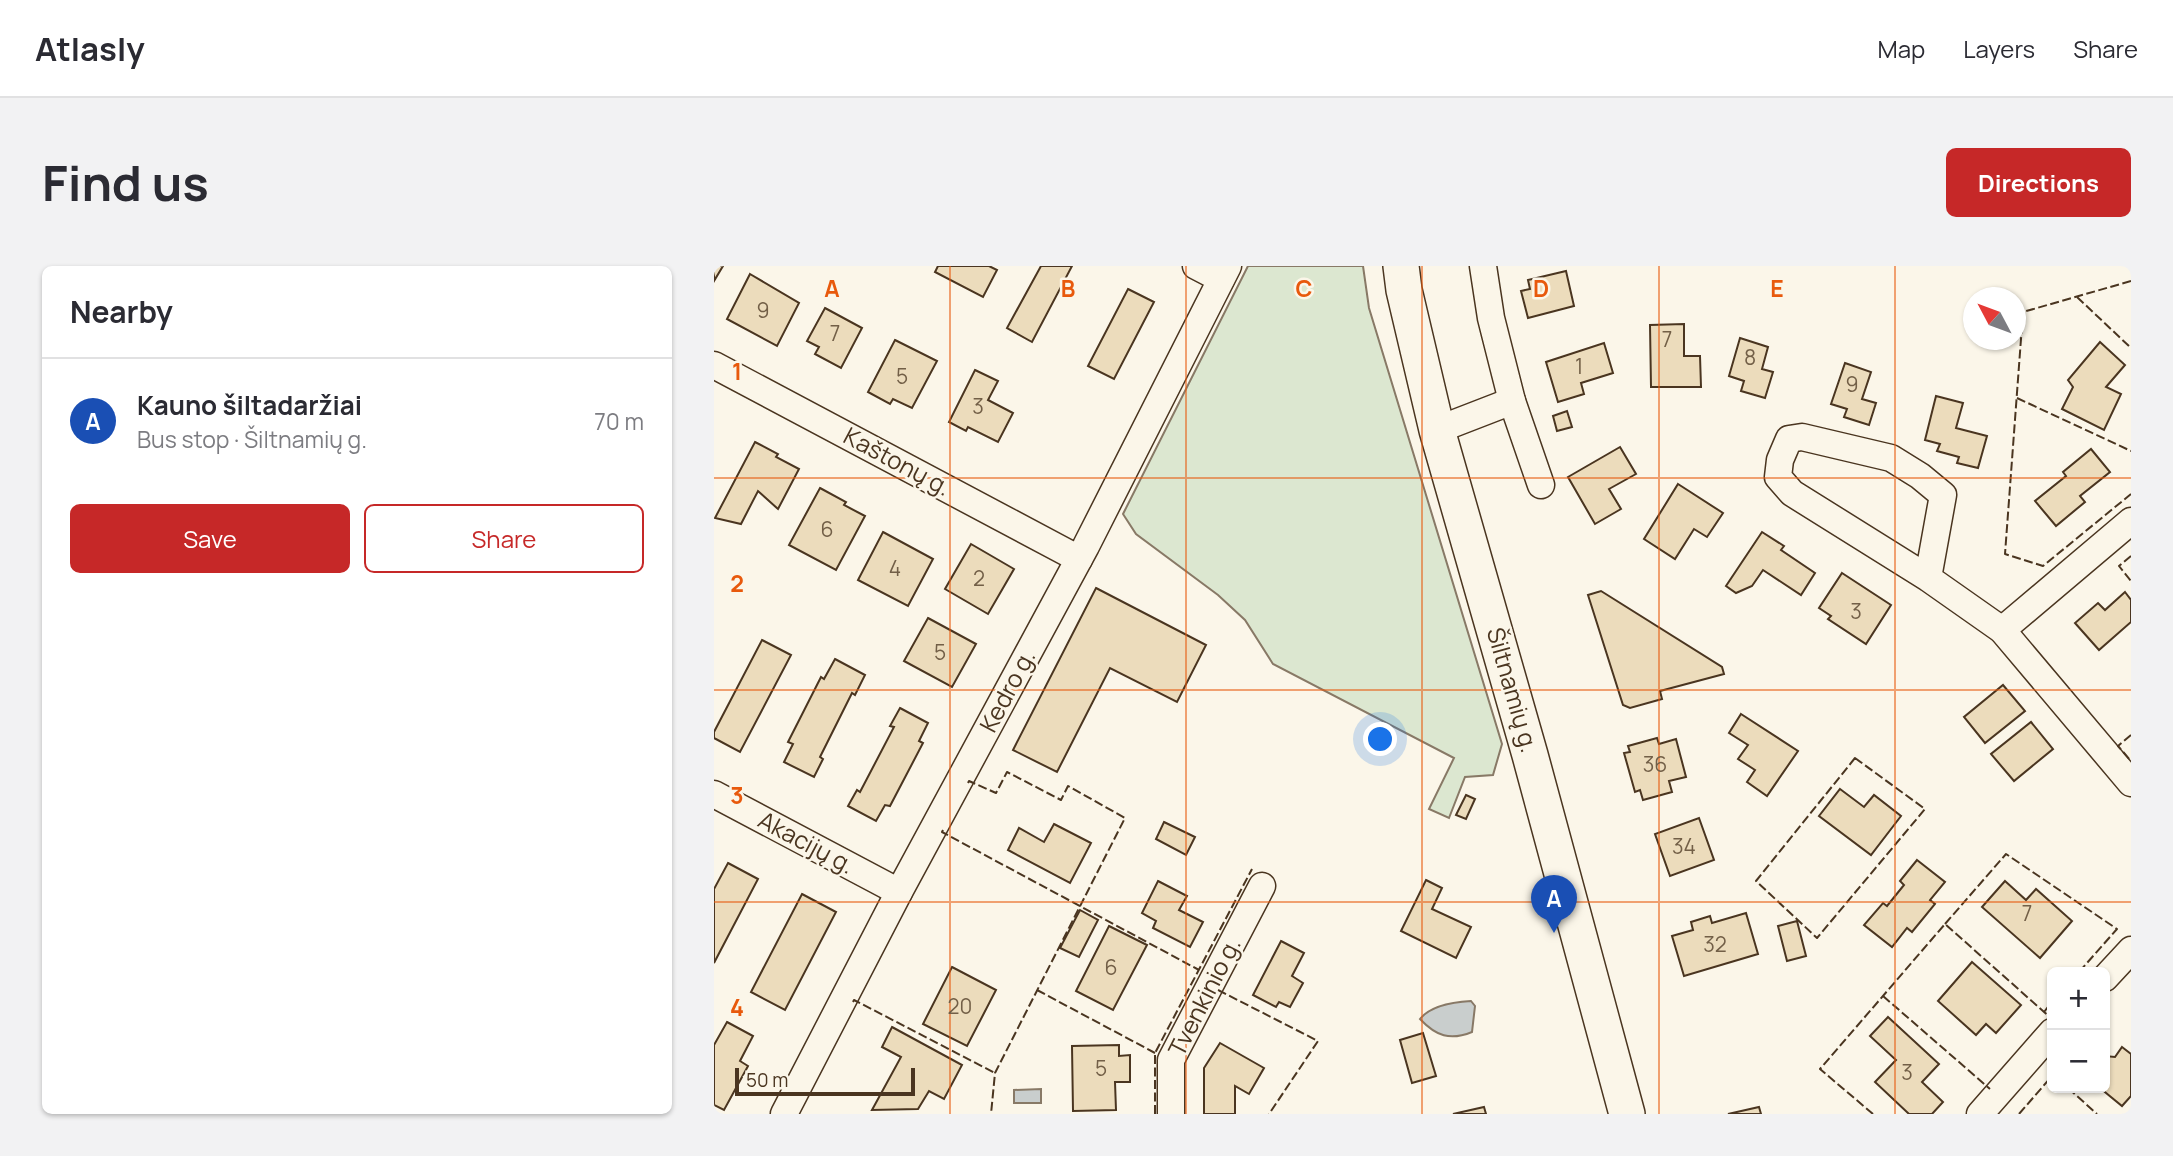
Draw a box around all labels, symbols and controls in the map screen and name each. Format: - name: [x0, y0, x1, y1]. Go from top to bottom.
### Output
- text: Atlasly: [35, 26, 145, 71]
- text: Map: [1878, 32, 1925, 65]
- text: Layers: [1963, 32, 2035, 65]
- text: Share: [2073, 32, 2138, 65]
- button: Directions: [1946, 148, 2131, 217]
- text: Find us: [42, 149, 209, 216]
- text: A: [824, 272, 840, 304]
- text: B: [1061, 272, 1075, 304]
- text: C: [1296, 272, 1313, 304]
- text: D: [1533, 272, 1549, 304]
- text: E: [1770, 272, 1784, 304]
- north arrow: [1963, 287, 2026, 350]
- text: Nearby: [70, 291, 173, 332]
- house number: 9: [756, 296, 770, 324]
- house number: 7: [830, 319, 840, 347]
- house number: 7: [1662, 325, 1672, 353]
- house number: 8: [1744, 343, 1756, 371]
- house number: 1: [1575, 352, 1583, 380]
- text: 1: [732, 355, 742, 387]
- house number: 5: [896, 362, 908, 390]
- house number: 9: [1845, 370, 1859, 398]
- text: Kauno šiltadaržiai: [137, 387, 362, 423]
- house number: 3: [972, 392, 984, 420]
- text: A: [85, 405, 101, 437]
- text: 70 m: [594, 405, 644, 437]
- street label: Kaštonų g.: [838, 419, 957, 503]
- text: Bus stop · Šiltnamių g.: [137, 423, 367, 455]
- button: Save: [70, 504, 350, 573]
- button: Share: [364, 504, 644, 573]
- house number: 6: [820, 515, 834, 543]
- house number: 4: [889, 554, 901, 582]
- house number: 2: [973, 564, 985, 592]
- text: 2: [730, 567, 744, 599]
- house number: 3: [1850, 597, 1862, 625]
- street label: Šiltnamių g.: [1480, 623, 1547, 756]
- house number: 5: [934, 638, 946, 666]
- street label: Kedro g.: [971, 643, 1042, 737]
- your location: [1363, 722, 1397, 756]
- house number: 36: [1643, 750, 1667, 778]
- text: 3: [730, 779, 744, 811]
- street label: Akacijų g.: [753, 803, 861, 881]
- house number: 34: [1672, 832, 1696, 860]
- pin: A: [1531, 875, 1577, 933]
- house number: 7: [2022, 899, 2032, 927]
- house number: 32: [1703, 930, 1727, 958]
- street label: Tvenkinio g.: [1160, 931, 1248, 1061]
- house number: 6: [1104, 953, 1118, 981]
- map controls: [2047, 967, 2110, 1093]
- button: +: [2047, 967, 2110, 1030]
- text: 4: [730, 991, 744, 1023]
- house number: 20: [948, 992, 972, 1020]
- button: −: [2047, 1030, 2110, 1093]
- house number: 5: [1095, 1054, 1107, 1082]
- house number: 3: [1901, 1058, 1913, 1086]
- scale bar: [735, 1065, 915, 1097]
- text: 50 m: [746, 1067, 788, 1093]

